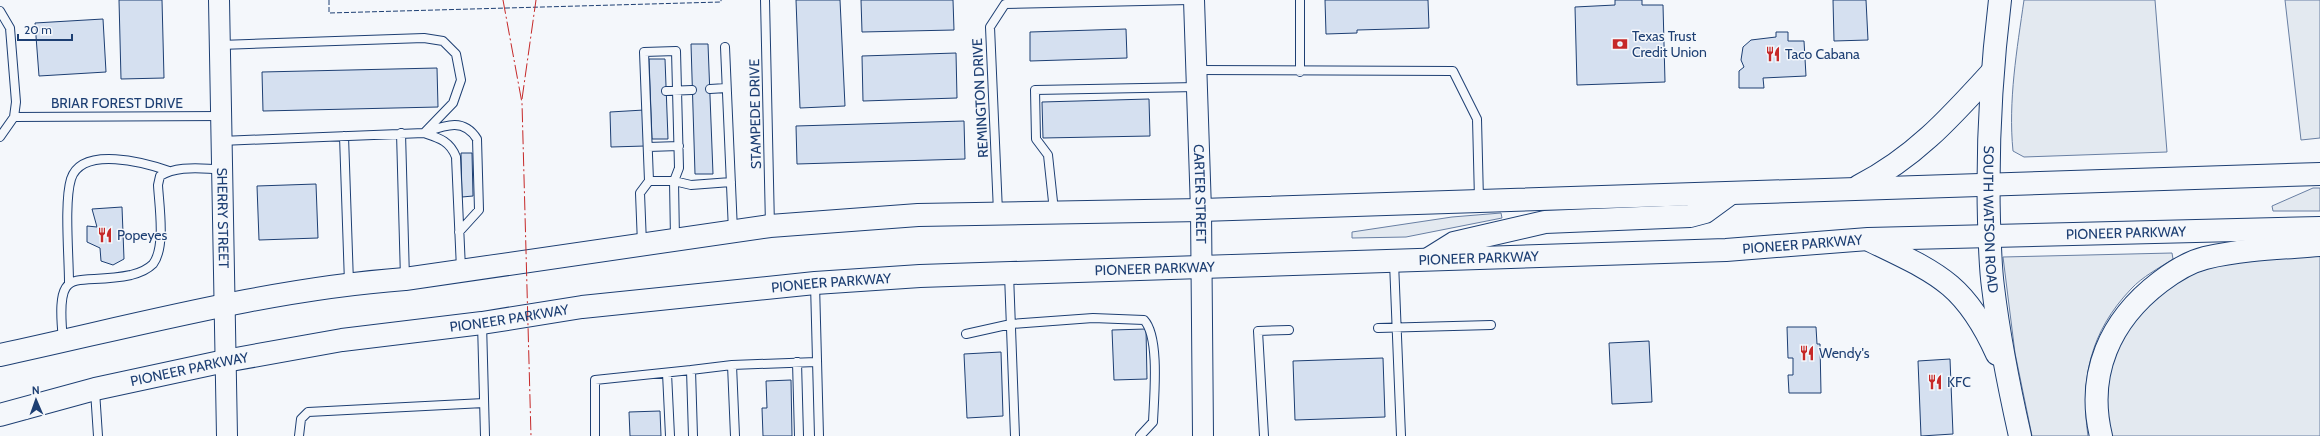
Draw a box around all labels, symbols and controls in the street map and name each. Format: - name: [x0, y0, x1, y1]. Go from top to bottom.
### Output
- scale bar: [18, 16, 72, 42]
- text: 20 m: [24, 22, 52, 37]
- place label: Texas Trust Credit Union: [1632, 27, 1707, 61]
- bank icon: Texas Trust Credit Union: [1611, 35, 1629, 53]
- street label: REMINGTON DRIVE: [968, 38, 992, 158]
- restaurant icon: Taco Cabana: [1764, 45, 1782, 63]
- place label: Taco Cabana: [1785, 45, 1860, 63]
- street label: STAMPEDE DRIVE: [745, 59, 765, 169]
- street label: BRIAR FOREST DRIVE: [51, 94, 183, 112]
- street label: CARTER STREET: [1190, 144, 1210, 244]
- street label: SOUTH WATSON ROAD: [1979, 145, 2003, 294]
- street label: SHERRY STREET: [213, 167, 233, 269]
- street label: PIONEER PARKWAY: [2066, 222, 2187, 243]
- restaurant icon: Popeyes: [96, 226, 114, 244]
- place label: Popeyes: [117, 226, 168, 244]
- street label: PIONEER PARKWAY: [1742, 230, 1864, 258]
- street label: PIONEER PARKWAY: [1418, 247, 1540, 269]
- street label: PIONEER PARKWAY: [1094, 257, 1216, 279]
- street label: PIONEER PARKWAY: [770, 269, 893, 296]
- street label: PIONEER PARKWAY: [449, 300, 571, 336]
- restaurant icon: Wendy's: [1798, 344, 1816, 362]
- place label: Wendy's: [1819, 344, 1870, 362]
- street label: PIONEER PARKWAY: [129, 348, 251, 390]
- restaurant icon: KFC: [1926, 373, 1944, 391]
- place label: KFC: [1947, 373, 1971, 391]
- north arrow: [16, 380, 56, 420]
- text: N: [32, 383, 40, 397]

